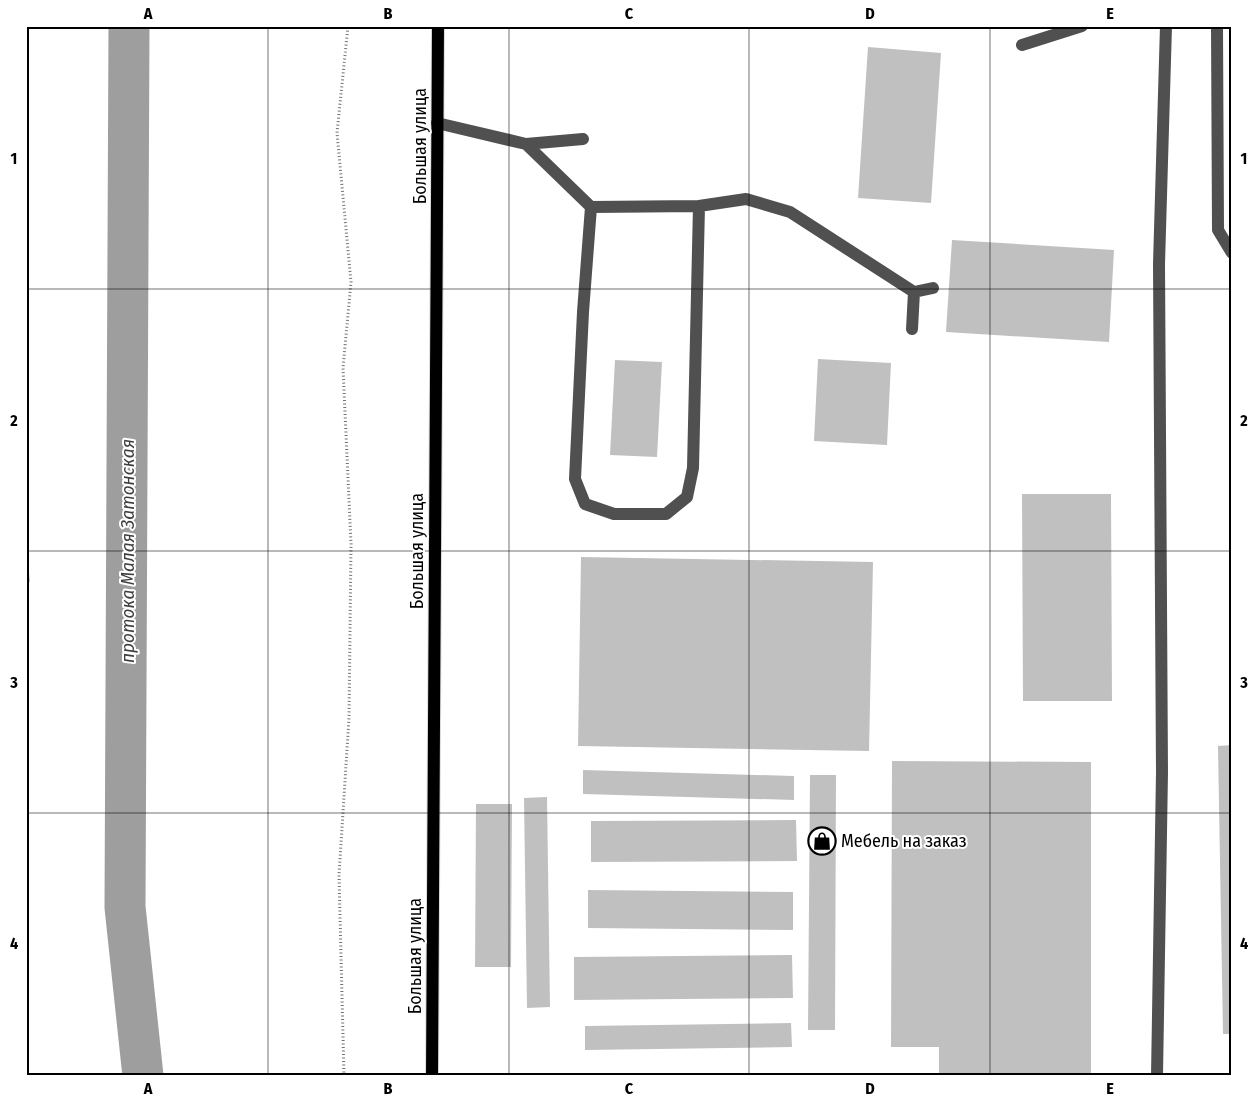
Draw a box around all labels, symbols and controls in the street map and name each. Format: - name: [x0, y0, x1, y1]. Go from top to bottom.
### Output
- text: A: [143, 4, 153, 23]
- text: B: [384, 4, 393, 23]
- text: C: [625, 4, 634, 23]
- text: D: [865, 4, 875, 23]
- text: E: [1106, 4, 1114, 23]
- street label: Большая улица: [409, 88, 431, 204]
- text: 1: [11, 149, 17, 168]
- text: 1: [1241, 149, 1247, 168]
- text: 2: [9, 411, 18, 430]
- text: 2: [1239, 411, 1248, 430]
- water label: протока Малая Затонская: [116, 439, 139, 663]
- street label: Большая улица: [406, 493, 428, 609]
- text: 3: [9, 673, 18, 692]
- text: 3: [1239, 673, 1248, 692]
- shop icon: Мебель на заказ: [807, 826, 837, 856]
- place label: Мебель на заказ: [841, 830, 967, 852]
- street label: Большая улица: [404, 898, 426, 1014]
- text: 4: [10, 934, 18, 953]
- text: 4: [1240, 934, 1248, 953]
- text: A: [143, 1079, 153, 1098]
- text: B: [384, 1079, 393, 1098]
- text: C: [625, 1079, 634, 1098]
- text: D: [865, 1079, 875, 1098]
- text: E: [1106, 1079, 1114, 1098]

